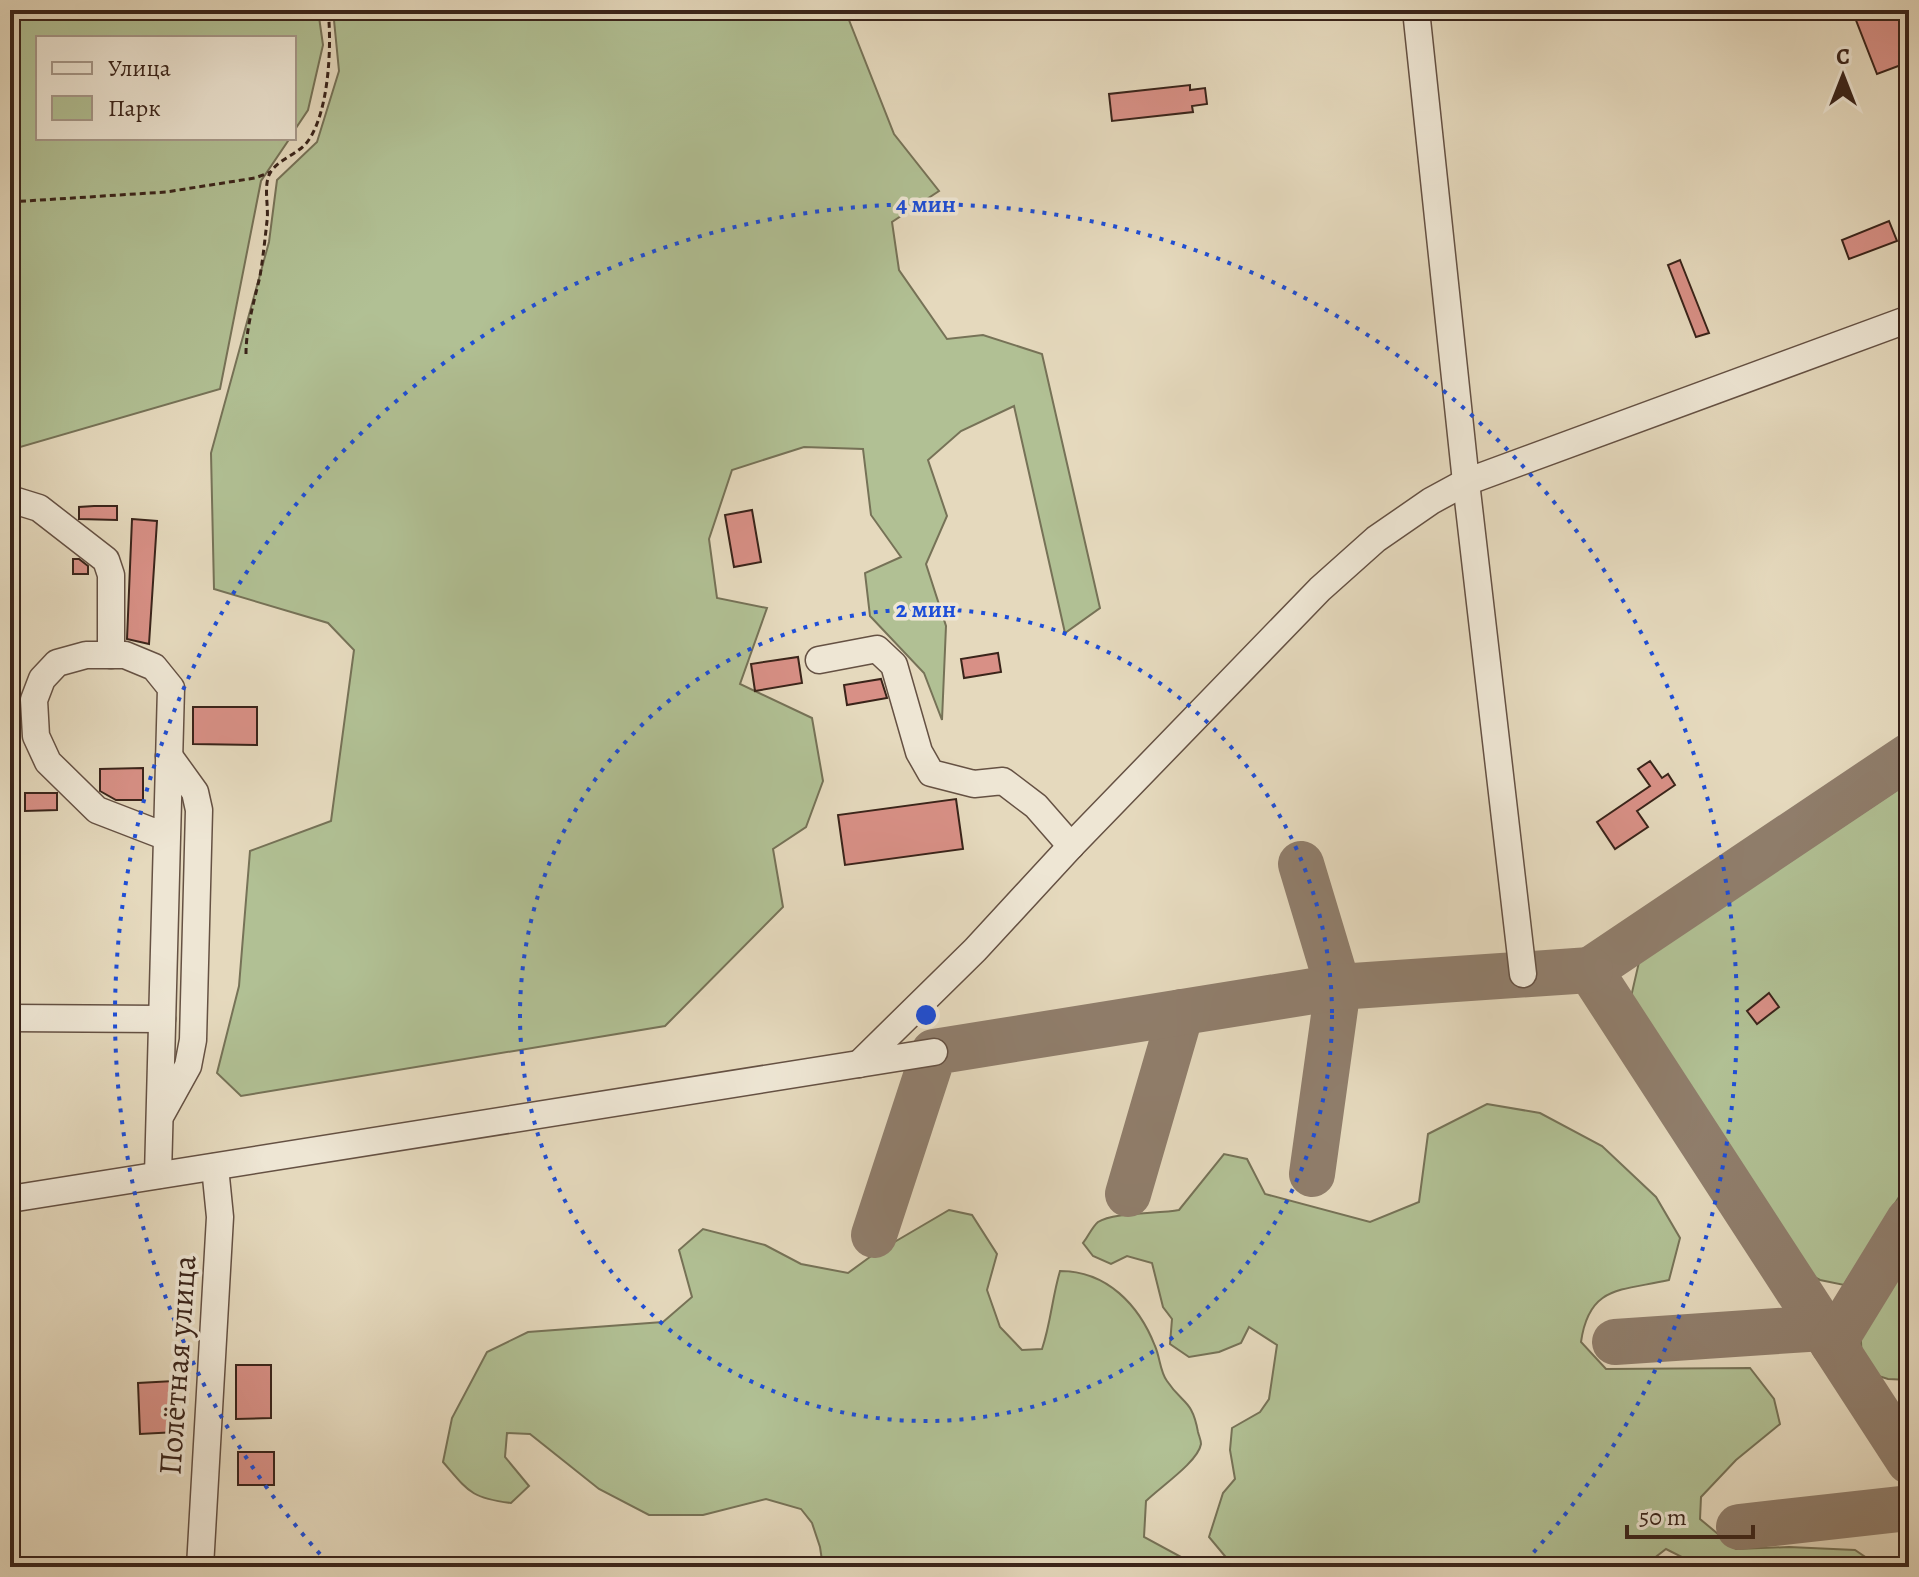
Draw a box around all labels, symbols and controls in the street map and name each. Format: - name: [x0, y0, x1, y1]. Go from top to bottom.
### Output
- legend: [36, 36, 296, 140]
- north arrow: [1803, 36, 1883, 116]
- text: С: [1836, 42, 1850, 72]
- text: Улица: [108, 52, 171, 84]
- text: Парк: [108, 92, 161, 124]
- text: 4 мин: [896, 188, 956, 220]
- text: 2 мин: [896, 593, 956, 625]
- centre of rings: [912, 1001, 940, 1029]
- street label: Полётная улица: [147, 1254, 207, 1476]
- scale bar: [1627, 1489, 1753, 1539]
- text: 50 m: [1639, 1501, 1687, 1533]

